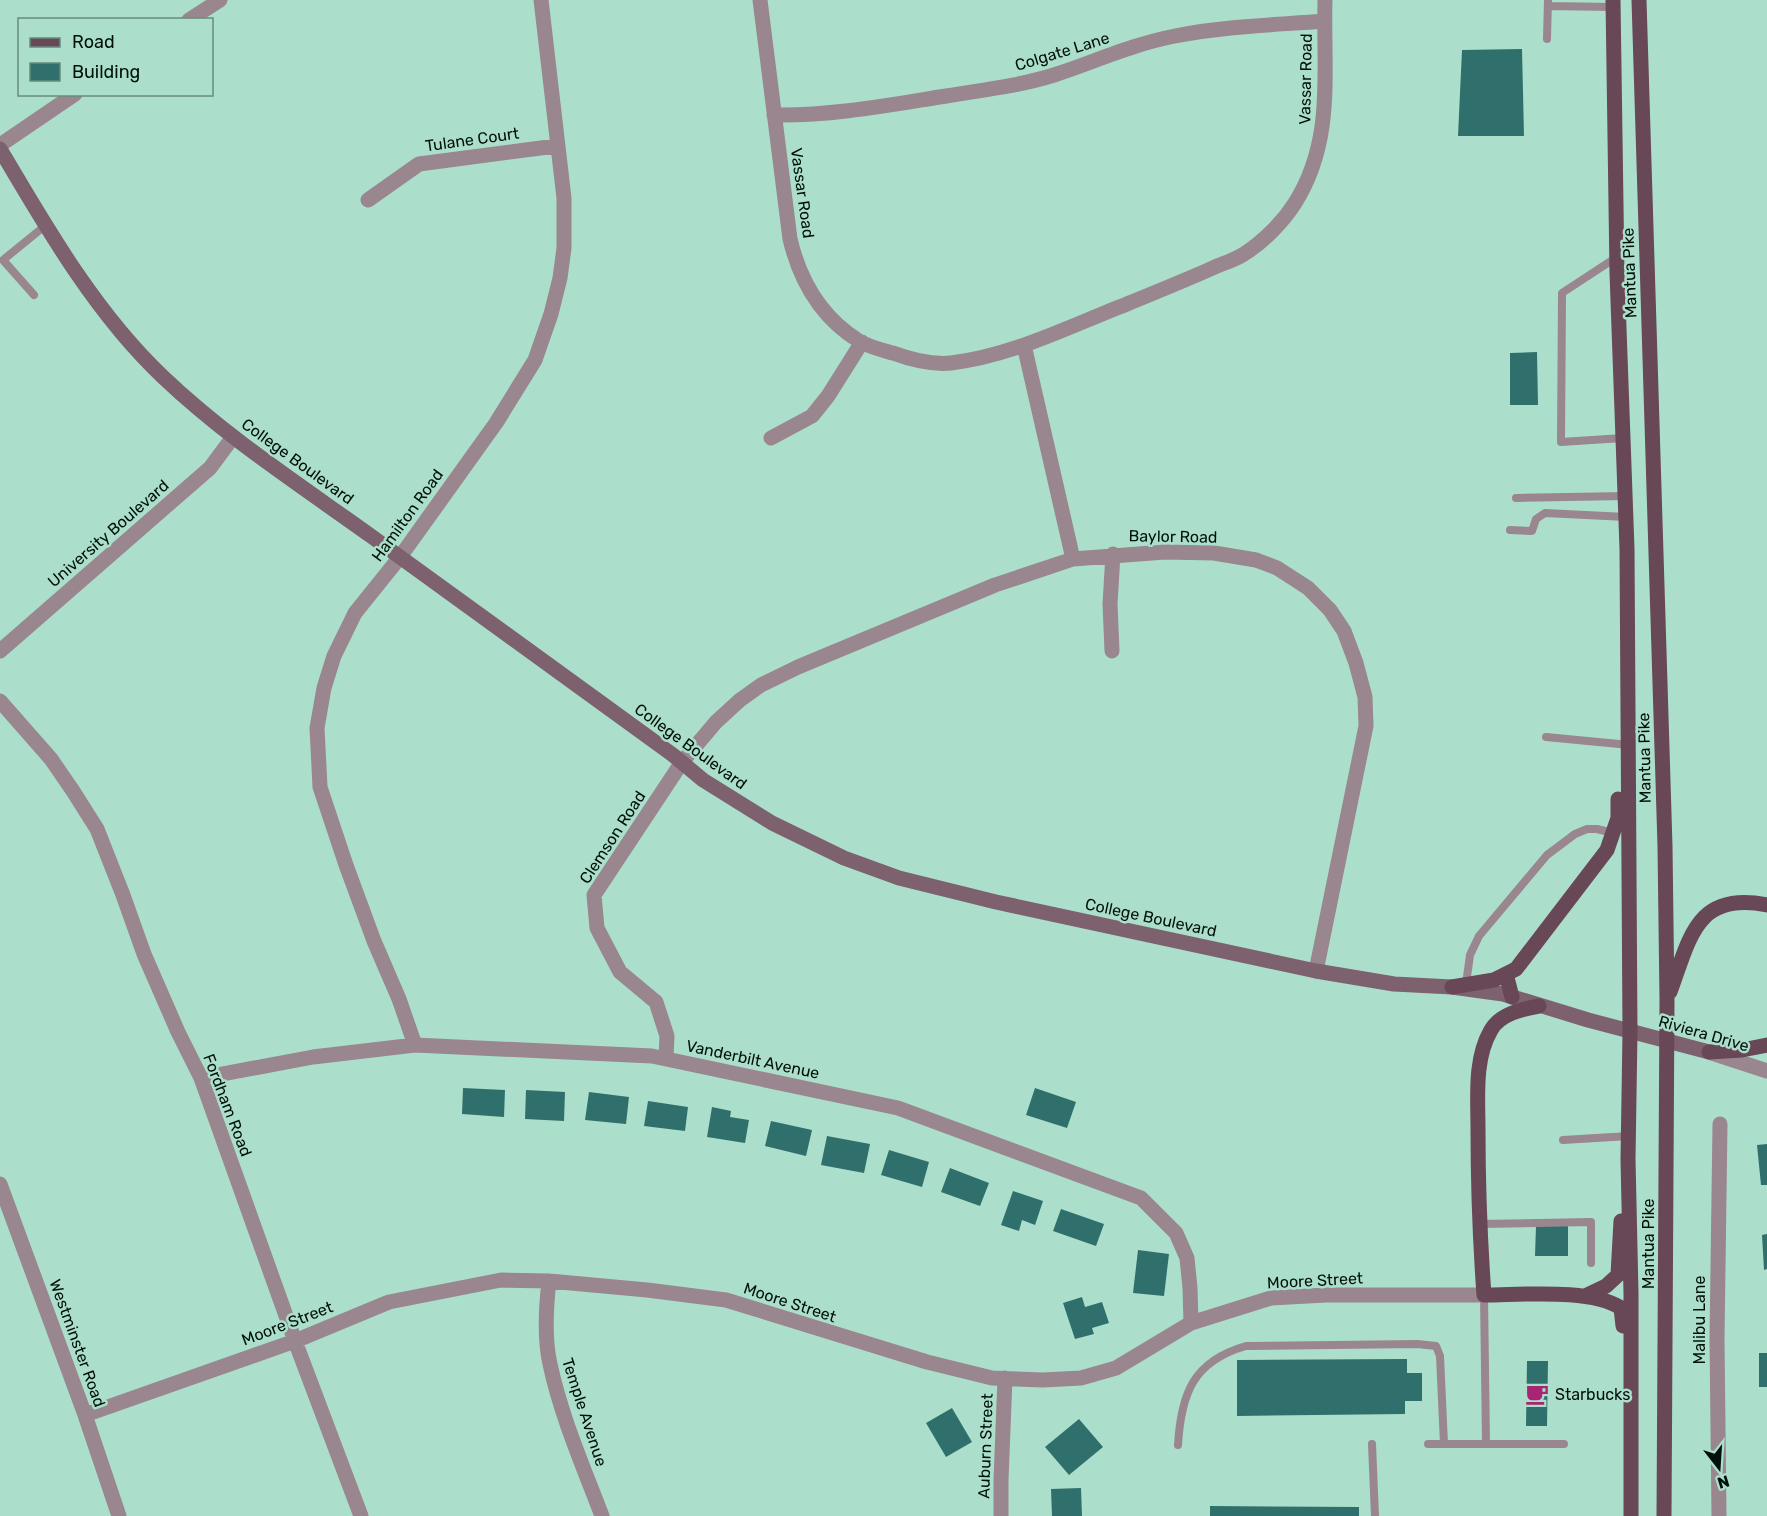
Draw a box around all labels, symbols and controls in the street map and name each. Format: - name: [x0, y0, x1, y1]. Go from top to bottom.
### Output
- legend: [18, 18, 213, 96]
- street label: Colgate Lane: [1013, 28, 1112, 75]
- text: Road: [72, 31, 115, 53]
- street label: Vassar Road: [1295, 33, 1316, 125]
- text: Building: [72, 61, 140, 83]
- street label: Tulane Court: [424, 123, 520, 155]
- street label: Vassar Road: [787, 147, 818, 240]
- street label: Mantua Pike: [1618, 227, 1641, 319]
- street label: College Boulevard: [238, 414, 357, 508]
- street label: Hamilton Road: [368, 466, 447, 565]
- street label: University Boulevard: [44, 476, 173, 591]
- street label: Baylor Road: [1128, 526, 1218, 547]
- street label: College Boulevard: [631, 699, 750, 793]
- street label: Mantua Pike: [1634, 712, 1655, 804]
- street label: Clemson Road: [575, 787, 649, 887]
- street label: College Boulevard: [1083, 894, 1218, 941]
- street label: Riviera Drive: [1656, 1011, 1751, 1055]
- street label: Vanderbilt Avenue: [685, 1036, 821, 1083]
- street label: Fordham Road: [199, 1051, 256, 1159]
- street label: Mantua Pike: [1639, 1199, 1658, 1289]
- street label: Moore Street: [1267, 1268, 1364, 1293]
- street label: Malibu Lane: [1690, 1276, 1709, 1364]
- street label: Westminster Road: [46, 1277, 109, 1410]
- street label: Moore Street: [741, 1279, 838, 1326]
- street label: Moore Street: [239, 1297, 335, 1350]
- street label: Temple Avenue: [558, 1356, 611, 1469]
- cafe icon: Starbucks: [1524, 1381, 1550, 1407]
- place label: Starbucks: [1555, 1385, 1630, 1404]
- street label: Auburn Street: [974, 1393, 997, 1499]
- north arrow: [1689, 1438, 1749, 1498]
- text: N: [1715, 1471, 1732, 1493]

